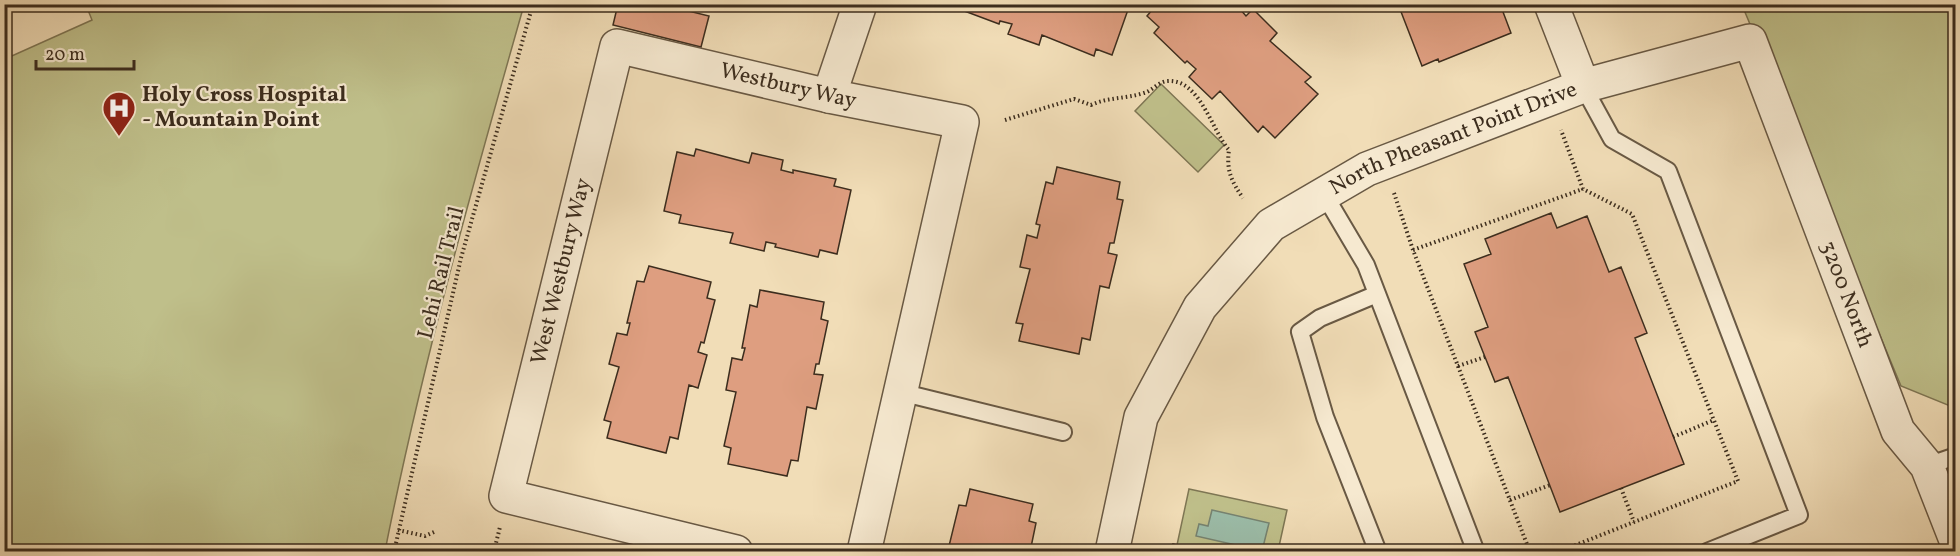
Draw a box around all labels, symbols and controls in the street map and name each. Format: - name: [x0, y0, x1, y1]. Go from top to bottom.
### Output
- scale bar: [36, 33, 134, 71]
- text: 20 m: [45, 43, 85, 68]
- street label: Westbury Way: [717, 55, 859, 117]
- street label: North Pheasant Point Drive: [1324, 74, 1582, 203]
- place label: Holy Cross Hospital - Mountain Point: [142, 80, 346, 136]
- hospital icon: Holy Cross Hospital - Mountain Point: [101, 90, 137, 137]
- street label: West Westbury Way: [523, 175, 599, 368]
- street label: Lehi Rail Trail: [411, 204, 473, 342]
- street label: 3200 North: [1812, 236, 1881, 353]

